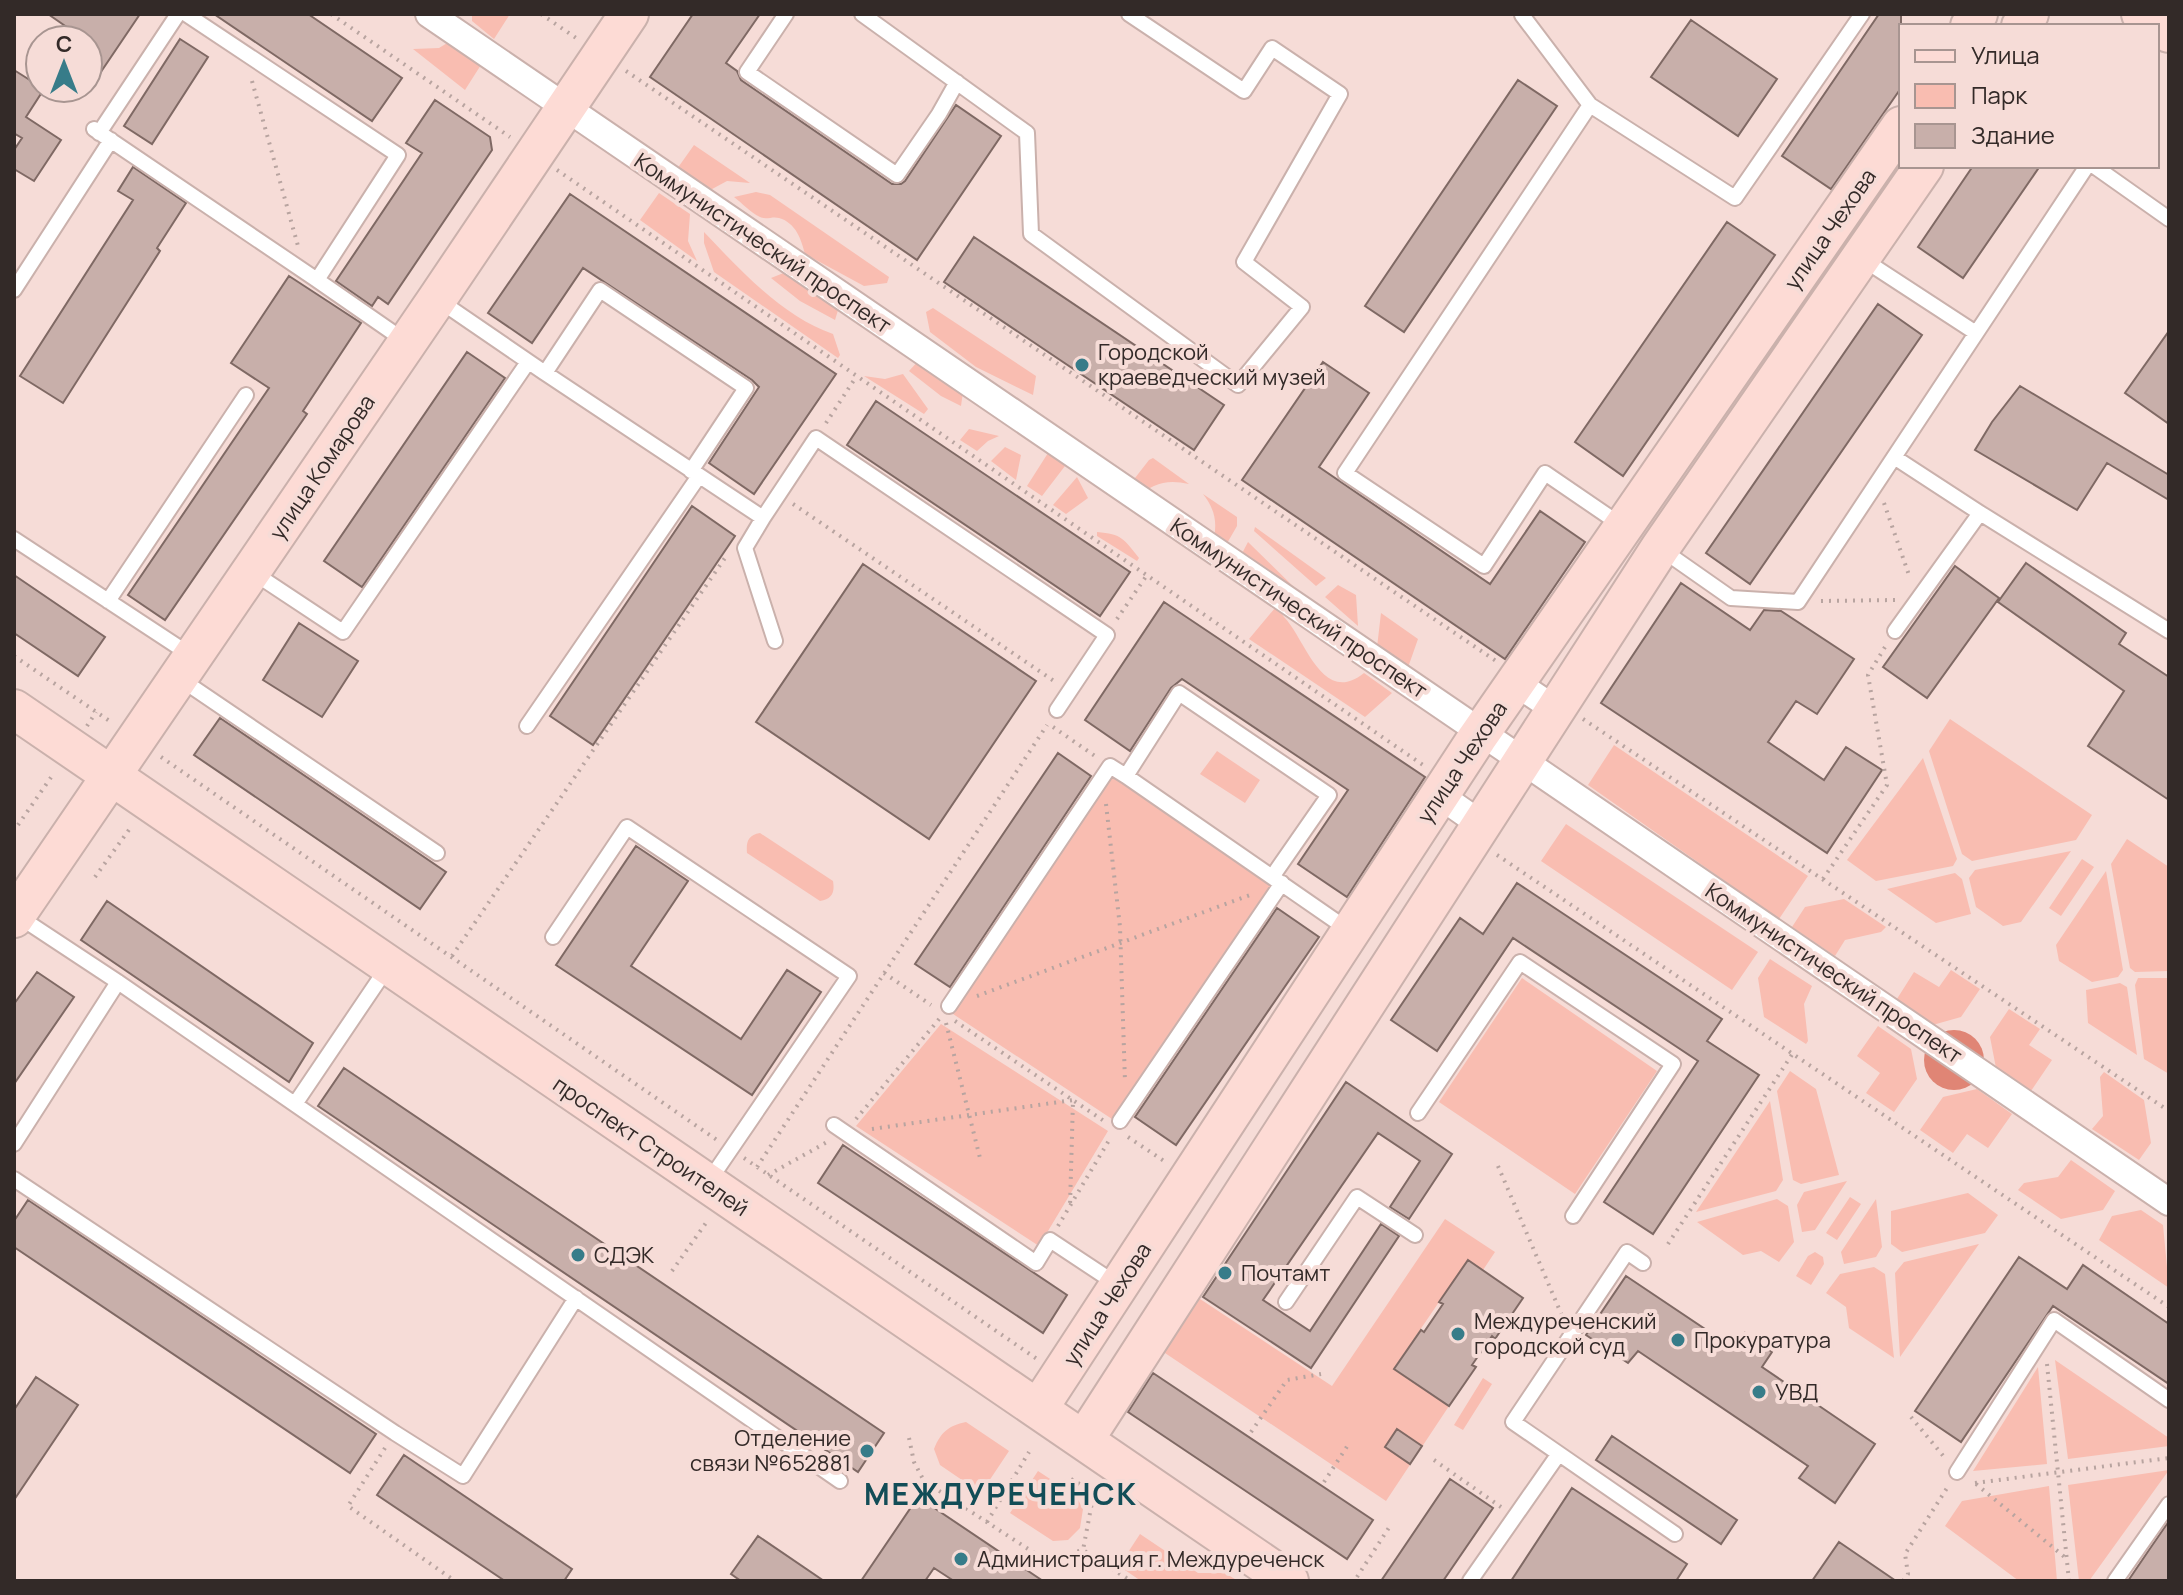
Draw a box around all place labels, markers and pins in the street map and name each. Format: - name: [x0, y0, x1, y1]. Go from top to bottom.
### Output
- place label: Городской краеведческий музей: [1098, 337, 1326, 392]
- marker: Городской краеведческий музей: [1073, 356, 1091, 374]
- place label: СДЭК: [594, 1240, 655, 1270]
- marker: СДЭК: [569, 1246, 587, 1264]
- place label: Почтамт: [1241, 1258, 1330, 1288]
- marker: Почтамт: [1216, 1264, 1234, 1282]
- place label: Междуреченский городской суд: [1474, 1306, 1656, 1361]
- marker: Междуреченский городской суд: [1449, 1325, 1467, 1343]
- place label: Прокуратура: [1694, 1325, 1831, 1355]
- marker: Прокуратура: [1669, 1331, 1687, 1349]
- place label: УВД: [1775, 1377, 1818, 1407]
- marker: УВД: [1750, 1383, 1768, 1401]
- place label: Отделение связи №652881: [690, 1423, 851, 1478]
- marker: Отделение связи №652881: [858, 1442, 876, 1460]
- place label: Администрация г. Междуреченск: [977, 1544, 1325, 1574]
- marker: Администрация г. Междуреченск: [952, 1550, 970, 1568]

